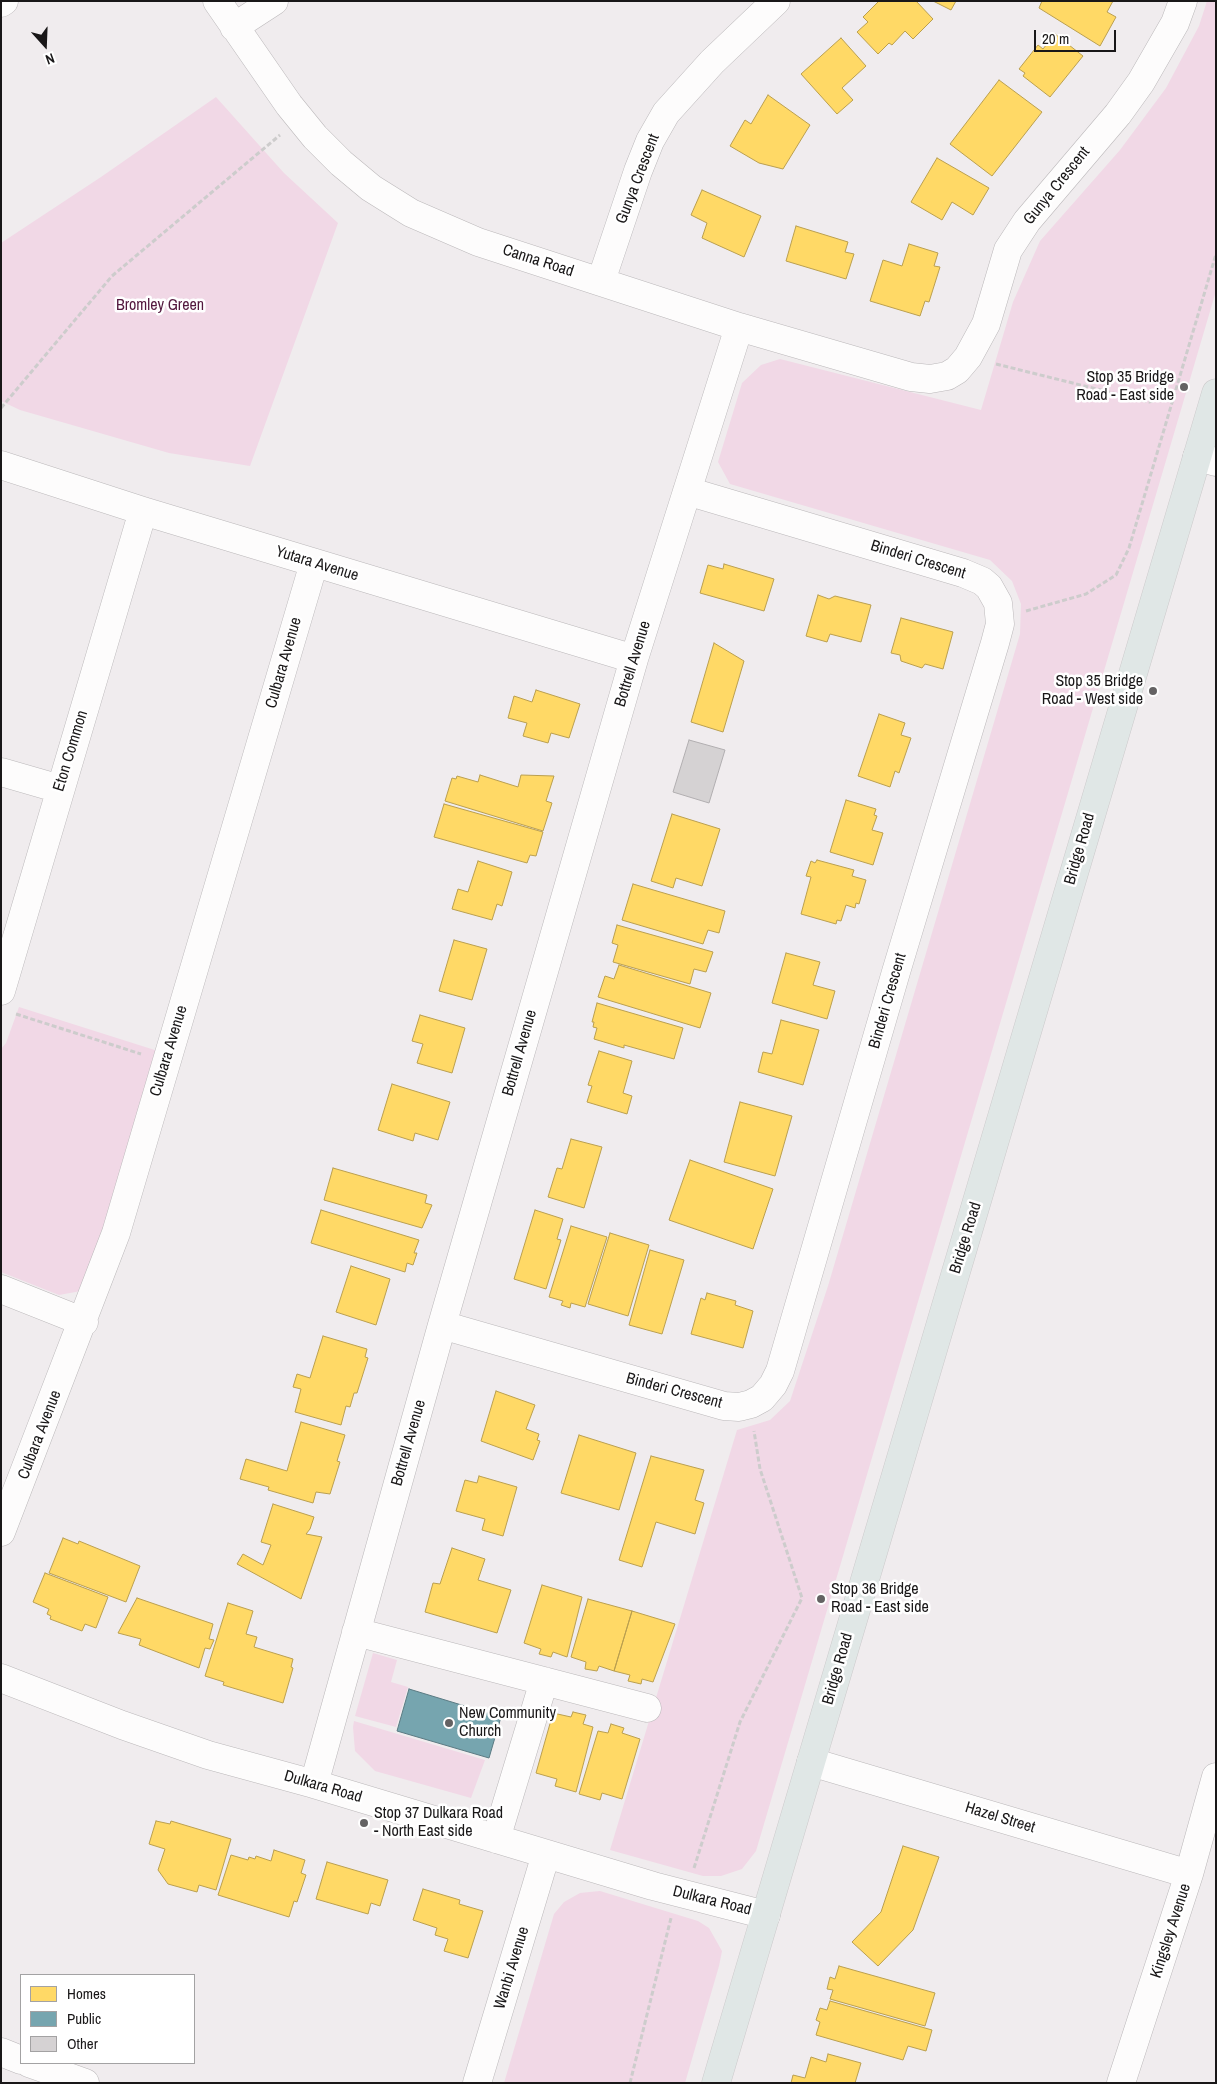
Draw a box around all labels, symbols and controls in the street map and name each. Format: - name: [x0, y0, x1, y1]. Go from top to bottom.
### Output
- north arrow: [20, 20, 70, 70]
- scale bar: [1037, 20, 1120, 52]
- text: 20 m: [1042, 28, 1069, 49]
- text: N: [43, 49, 57, 69]
- street label: Gunya Crescent: [612, 131, 664, 227]
- street label: Gunya Crescent: [1020, 143, 1094, 229]
- street label: Canna Road: [500, 240, 576, 282]
- park label: Bromley Green: [116, 296, 204, 316]
- place label: Stop 35 Bridge Road - East side: [1076, 368, 1174, 406]
- marker: Stop 35 Bridge Road - East side: [1178, 381, 1190, 393]
- street label: Binderi Crescent: [868, 536, 968, 584]
- street label: Yutara Avenue: [273, 542, 361, 586]
- street label: Culbara Avenue: [262, 615, 306, 711]
- street label: Bottrell Avenue: [611, 619, 655, 709]
- place label: Stop 35 Bridge Road - West side: [1042, 672, 1143, 710]
- marker: Stop 35 Bridge Road - West side: [1147, 685, 1159, 697]
- street label: Eton Common: [50, 708, 92, 794]
- street label: Bridge Road: [1061, 811, 1099, 887]
- street label: Binderi Crescent: [865, 951, 911, 1051]
- street label: Culbara Avenue: [146, 1003, 192, 1099]
- street label: Bottrell Avenue: [499, 1008, 541, 1098]
- street label: Bridge Road: [946, 1200, 986, 1276]
- street label: Binderi Crescent: [624, 1369, 724, 1413]
- street label: Culbara Avenue: [14, 1388, 66, 1482]
- street label: Bottrell Avenue: [388, 1398, 430, 1488]
- place label: Stop 36 Bridge Road - East side: [831, 1580, 929, 1618]
- marker: Stop 36 Bridge Road - East side: [815, 1593, 827, 1605]
- street label: Bridge Road: [819, 1631, 857, 1707]
- place label: New Community Church: [459, 1704, 556, 1742]
- marker: New Community Church: [443, 1717, 455, 1729]
- street label: Dulkara Road: [282, 1767, 364, 1807]
- street label: Hazel Street: [963, 1798, 1037, 1838]
- place label: Stop 37 Dulkara Road - North East side: [374, 1804, 503, 1842]
- marker: Stop 37 Dulkara Road - North East side: [358, 1817, 370, 1829]
- street label: Kingsley Avenue: [1147, 1881, 1195, 1981]
- street label: Dulkara Road: [671, 1882, 753, 1920]
- street label: Wanbi Avenue: [490, 1924, 534, 2012]
- legend: [20, 1974, 195, 2064]
- text: Homes: [67, 1983, 106, 2004]
- text: Public: [67, 2008, 101, 2029]
- text: Other: [67, 2033, 98, 2054]

